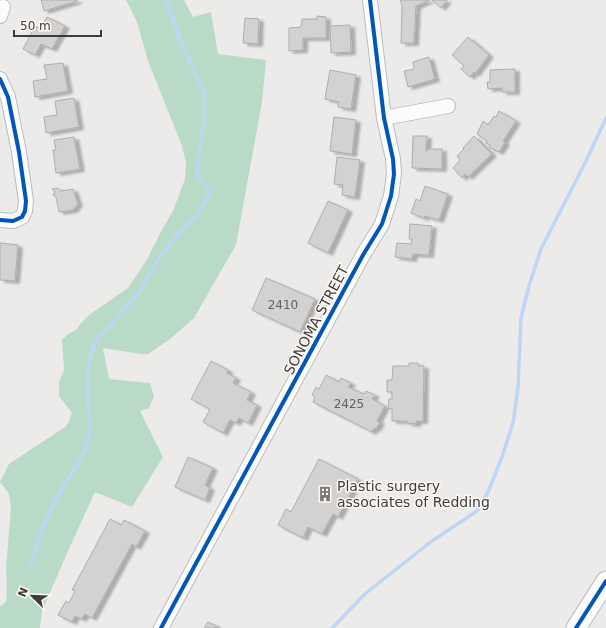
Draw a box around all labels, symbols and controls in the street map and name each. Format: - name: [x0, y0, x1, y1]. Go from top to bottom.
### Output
- scale bar: [14, 12, 101, 38]
- text: 50 m: [20, 19, 51, 33]
- street label: SONOMA STREET: [281, 262, 352, 377]
- house number: 2410: [268, 298, 298, 312]
- house number: 2425: [334, 397, 364, 411]
- place label: Plastic surgery associates of Redding: [337, 478, 490, 510]
- building icon: Plastic surgery associates of Redding: [316, 485, 334, 503]
- north arrow: [12, 576, 52, 616]
- text: N: [15, 586, 31, 599]

